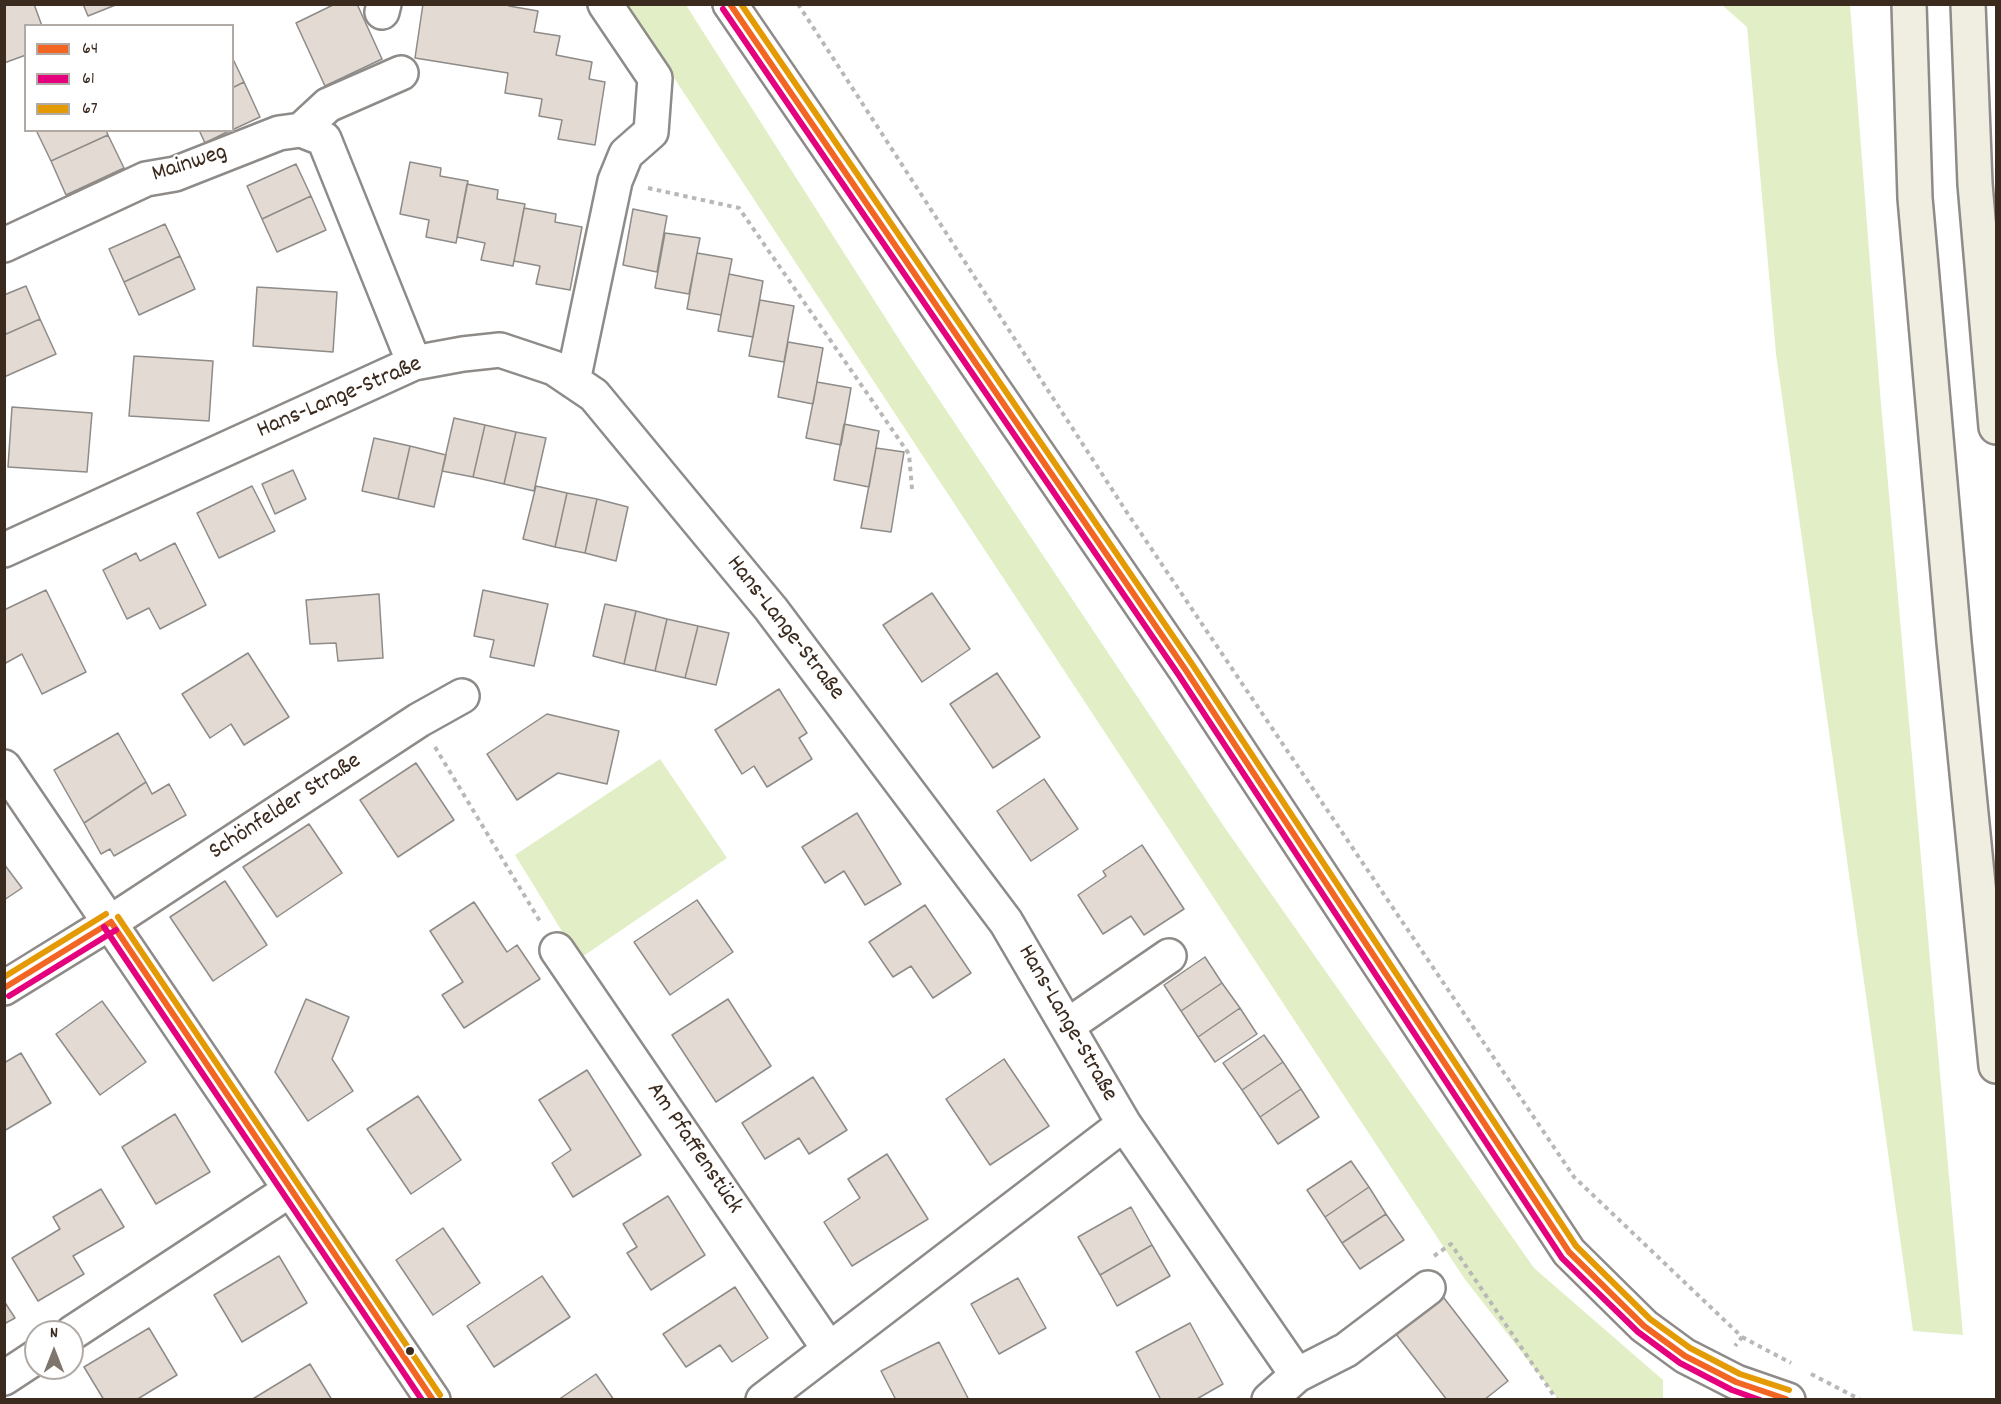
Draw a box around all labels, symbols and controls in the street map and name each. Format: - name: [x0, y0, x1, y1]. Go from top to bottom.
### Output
- legend: [24, 24, 234, 132]
- text: 64: [82, 37, 98, 62]
- text: 61: [82, 67, 95, 92]
- text: 67: [82, 97, 98, 122]
- street label: Mainweg: [149, 139, 231, 191]
- street label: Hans-Lange-Straße: [253, 351, 427, 447]
- street label: Hans-Lange-Straße: [718, 551, 850, 707]
- street label: Schönfelder Straße: [205, 748, 367, 868]
- street label: Hans-Lange-Straße: [1010, 941, 1122, 1107]
- street label: Am Pfaffenstück: [638, 1078, 748, 1220]
- north arrow: [24, 1320, 84, 1380]
- text: N: [50, 1322, 58, 1345]
- unlabelled marker: [404, 1345, 416, 1357]

